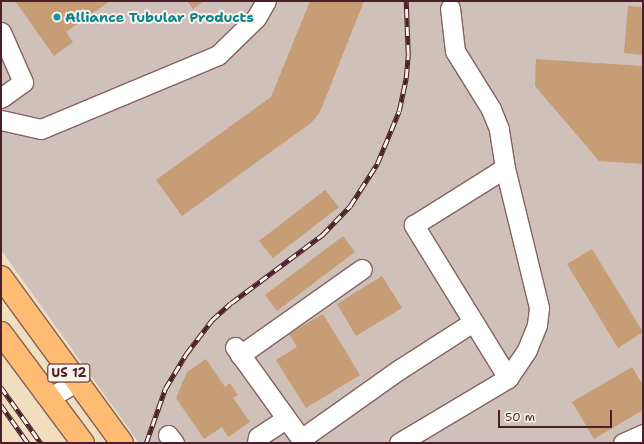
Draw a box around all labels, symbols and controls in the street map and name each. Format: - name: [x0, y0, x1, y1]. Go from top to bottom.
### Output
- place label: Alliance Tubular Products: [65, 9, 254, 25]
- marker: Alliance Tubular Products: [52, 12, 62, 22]
- road number: US 12: [47, 362, 91, 384]
- scale bar: [500, 402, 614, 428]
- text: 50 m: [505, 409, 535, 425]

